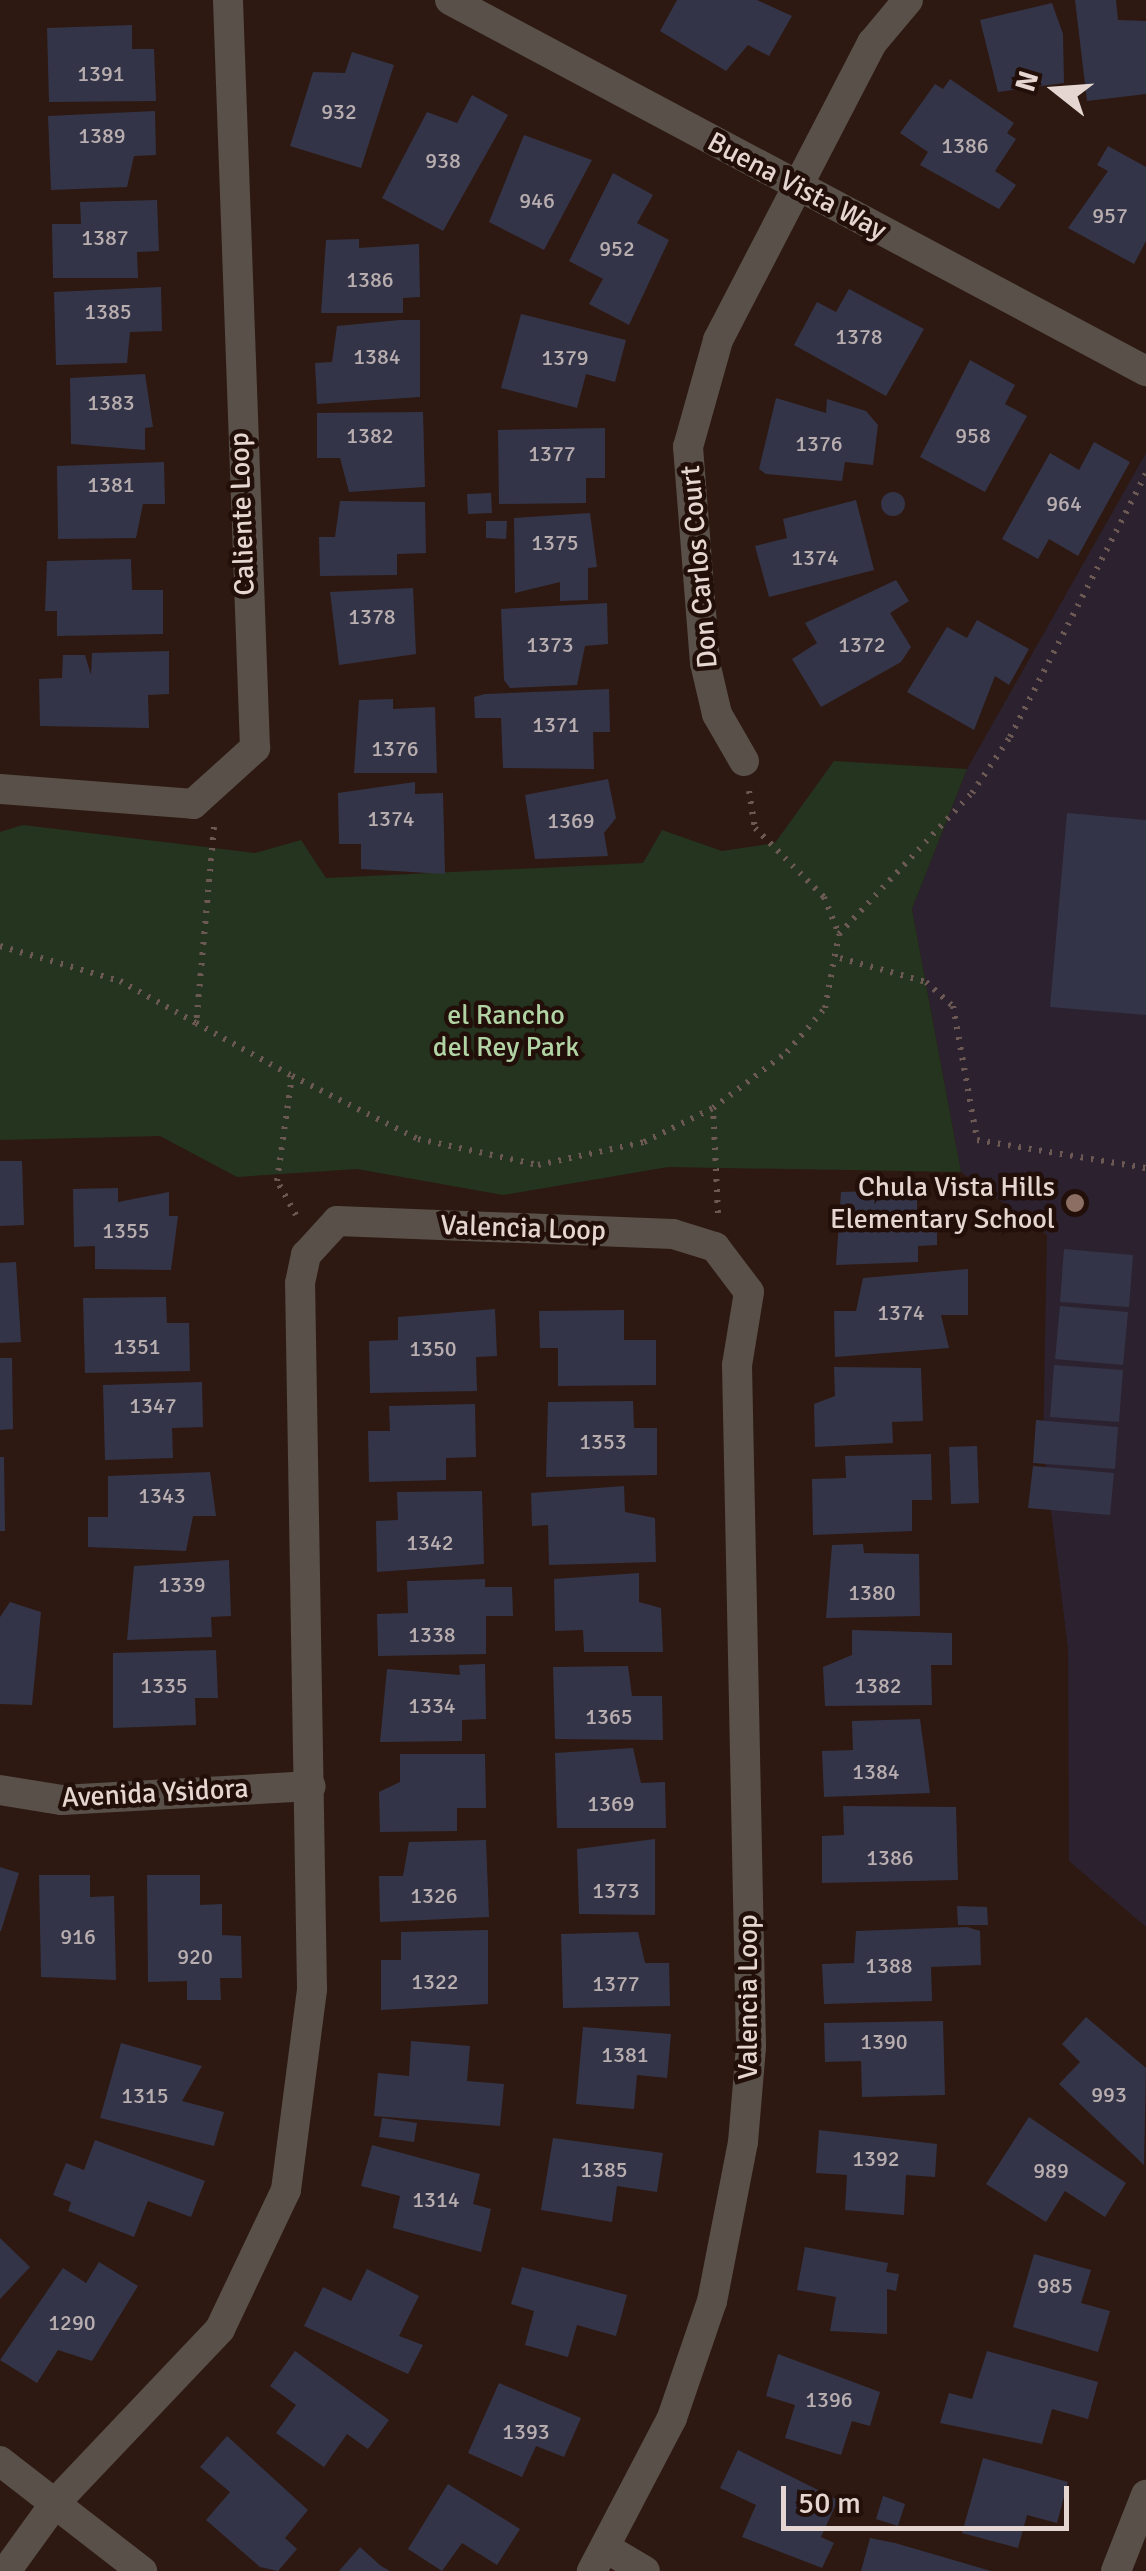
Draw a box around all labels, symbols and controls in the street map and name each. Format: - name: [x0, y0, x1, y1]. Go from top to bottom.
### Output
- north arrow: [1006, 40, 1106, 140]
- house number: 1391: [77, 61, 125, 87]
- text: N: [1008, 67, 1046, 96]
- house number: 932: [321, 99, 357, 125]
- house number: 1389: [78, 123, 126, 149]
- street label: Buena Vista Way: [702, 125, 892, 247]
- house number: 1386: [941, 133, 989, 159]
- house number: 938: [425, 148, 461, 174]
- house number: 946: [519, 188, 555, 214]
- house number: 957: [1092, 203, 1128, 229]
- house number: 1387: [81, 225, 129, 251]
- house number: 952: [599, 236, 635, 262]
- house number: 1386: [346, 267, 394, 293]
- house number: 1385: [84, 299, 132, 325]
- house number: 1378: [835, 324, 883, 350]
- house number: 1384: [353, 344, 401, 370]
- house number: 1379: [541, 345, 589, 371]
- house number: 1383: [87, 390, 135, 416]
- house number: 1382: [346, 423, 394, 449]
- house number: 958: [955, 423, 991, 449]
- house number: 1376: [795, 431, 843, 457]
- street label: Caliente Loop: [222, 432, 262, 596]
- house number: 1377: [528, 441, 576, 467]
- street label: Don Carlos Court: [673, 464, 725, 670]
- house number: 1381: [87, 472, 135, 498]
- house number: 964: [1046, 491, 1082, 517]
- house number: 1375: [531, 530, 579, 556]
- house number: 1374: [791, 545, 839, 571]
- house number: 1378: [348, 604, 396, 630]
- house number: 1373: [526, 632, 574, 658]
- house number: 1372: [838, 632, 886, 658]
- house number: 1371: [532, 712, 580, 738]
- house number: 1376: [371, 736, 419, 762]
- house number: 1374: [367, 806, 415, 832]
- house number: 1369: [547, 808, 595, 834]
- park label: el Rancho del Rey Park: [433, 998, 579, 1064]
- place label: Chula Vista Hills Elementary School: [830, 1170, 1055, 1236]
- marker: Chula Vista Hills Elementary School: [1064, 1192, 1086, 1214]
- street label: Valencia Loop: [440, 1208, 606, 1248]
- house number: 1355: [102, 1218, 150, 1244]
- house number: 1374: [877, 1300, 925, 1326]
- house number: 1351: [113, 1334, 161, 1360]
- house number: 1350: [409, 1336, 457, 1362]
- house number: 1347: [129, 1393, 177, 1419]
- house number: 1353: [579, 1429, 627, 1455]
- house number: 1343: [138, 1483, 186, 1509]
- house number: 1342: [406, 1530, 454, 1556]
- house number: 1339: [158, 1572, 206, 1598]
- house number: 1380: [848, 1580, 896, 1606]
- house number: 1338: [408, 1622, 456, 1648]
- house number: 1335: [140, 1673, 188, 1699]
- house number: 1382: [854, 1673, 902, 1699]
- house number: 1334: [408, 1693, 456, 1719]
- house number: 1365: [585, 1704, 633, 1730]
- house number: 1384: [852, 1759, 900, 1785]
- street label: Avenida Ysidora: [61, 1771, 249, 1815]
- house number: 1369: [587, 1791, 635, 1817]
- house number: 1386: [866, 1845, 914, 1871]
- house number: 1373: [592, 1878, 640, 1904]
- house number: 1326: [410, 1883, 458, 1909]
- street label: Valencia Loop: [731, 1914, 765, 2080]
- house number: 916: [60, 1924, 96, 1950]
- house number: 920: [177, 1944, 213, 1970]
- house number: 1388: [865, 1953, 913, 1979]
- house number: 1322: [411, 1969, 459, 1995]
- house number: 1377: [592, 1971, 640, 1997]
- house number: 1390: [860, 2029, 908, 2055]
- house number: 1381: [601, 2042, 649, 2068]
- house number: 993: [1091, 2082, 1127, 2108]
- house number: 1315: [121, 2083, 169, 2109]
- house number: 1392: [852, 2146, 900, 2172]
- house number: 1385: [580, 2157, 628, 2183]
- house number: 989: [1033, 2158, 1069, 2184]
- house number: 1314: [412, 2187, 460, 2213]
- house number: 985: [1037, 2273, 1073, 2299]
- house number: 1290: [48, 2310, 96, 2336]
- house number: 1396: [805, 2387, 853, 2413]
- house number: 1393: [502, 2419, 550, 2445]
- scale bar: [786, 2466, 1074, 2528]
- text: 50 m: [798, 2485, 861, 2522]

